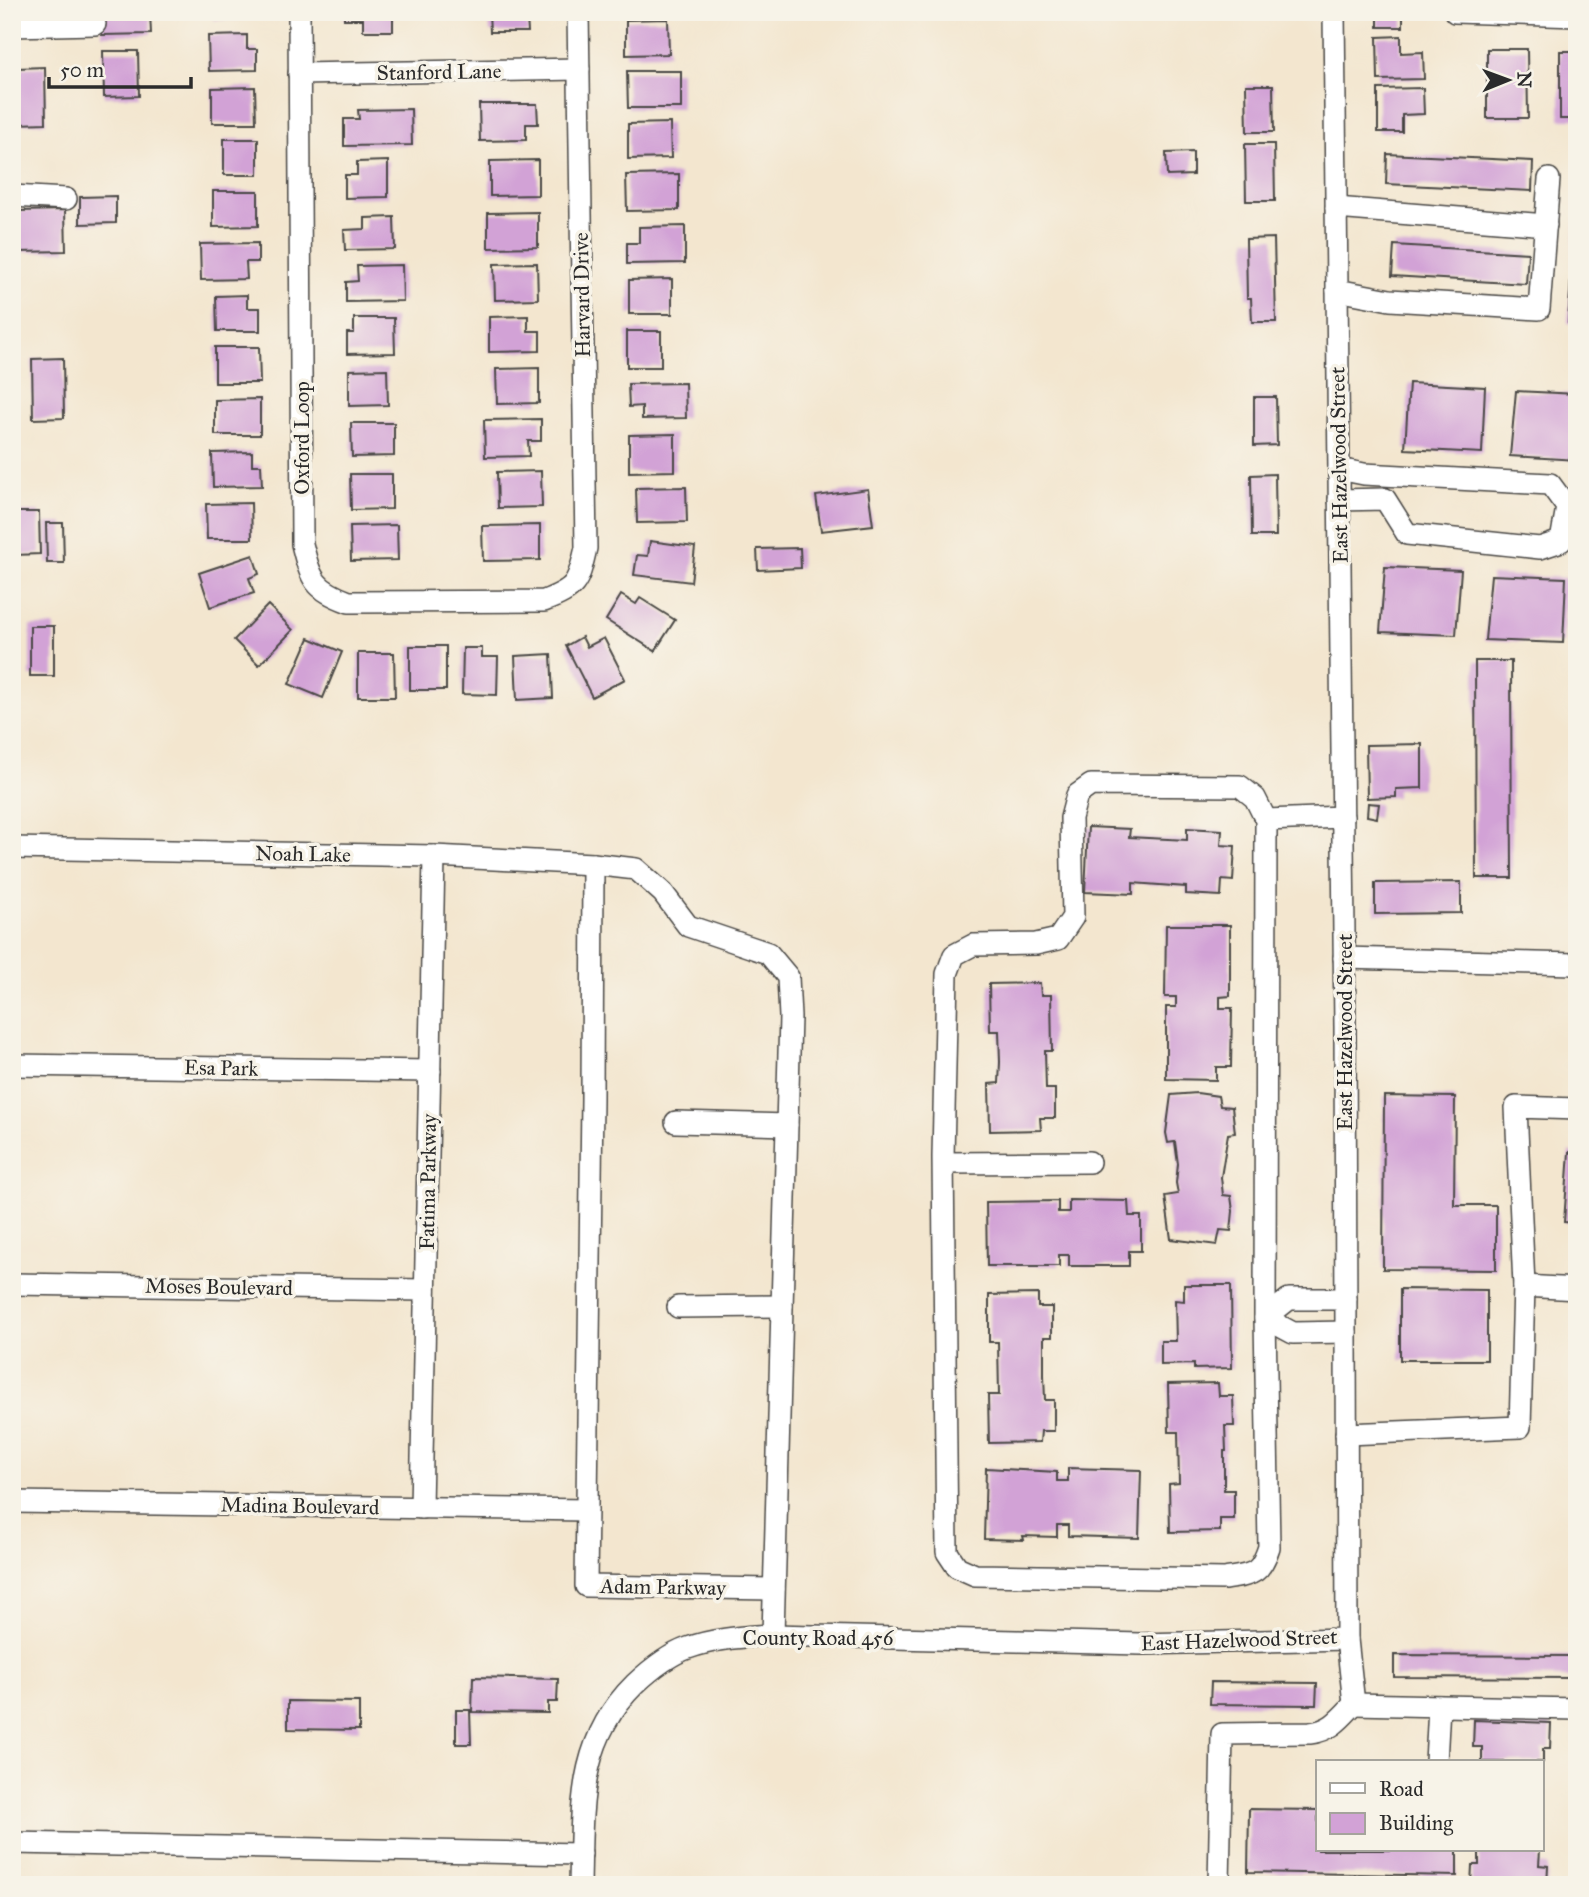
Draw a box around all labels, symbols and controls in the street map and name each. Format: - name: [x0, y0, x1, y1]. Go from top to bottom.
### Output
- scale bar: [49, 46, 191, 90]
- north arrow: [1474, 46, 1544, 116]
- text: 50 m: [60, 57, 105, 83]
- street label: Stanford Lane: [376, 58, 502, 86]
- text: N: [1513, 71, 1536, 88]
- street label: Harvard Drive: [568, 232, 596, 358]
- street label: East Hazelwood Street: [1324, 366, 1354, 564]
- street label: Oxford Loop: [289, 381, 315, 495]
- street label: Noah Lake: [255, 840, 351, 868]
- street label: East Hazelwood Street: [1332, 933, 1358, 1130]
- street label: Esa Park: [184, 1054, 258, 1082]
- street label: Fatima Parkway: [414, 1112, 442, 1250]
- street label: Moses Boulevard: [145, 1273, 294, 1301]
- street label: Madina Boulevard: [220, 1492, 380, 1520]
- street label: Adam Parkway: [599, 1573, 727, 1601]
- street label: East Hazelwood Street: [1140, 1624, 1338, 1656]
- street label: County Road 456: [743, 1625, 895, 1651]
- legend: [1316, 1760, 1544, 1852]
- text: Road: [1379, 1776, 1424, 1802]
- text: Building: [1379, 1810, 1453, 1836]

